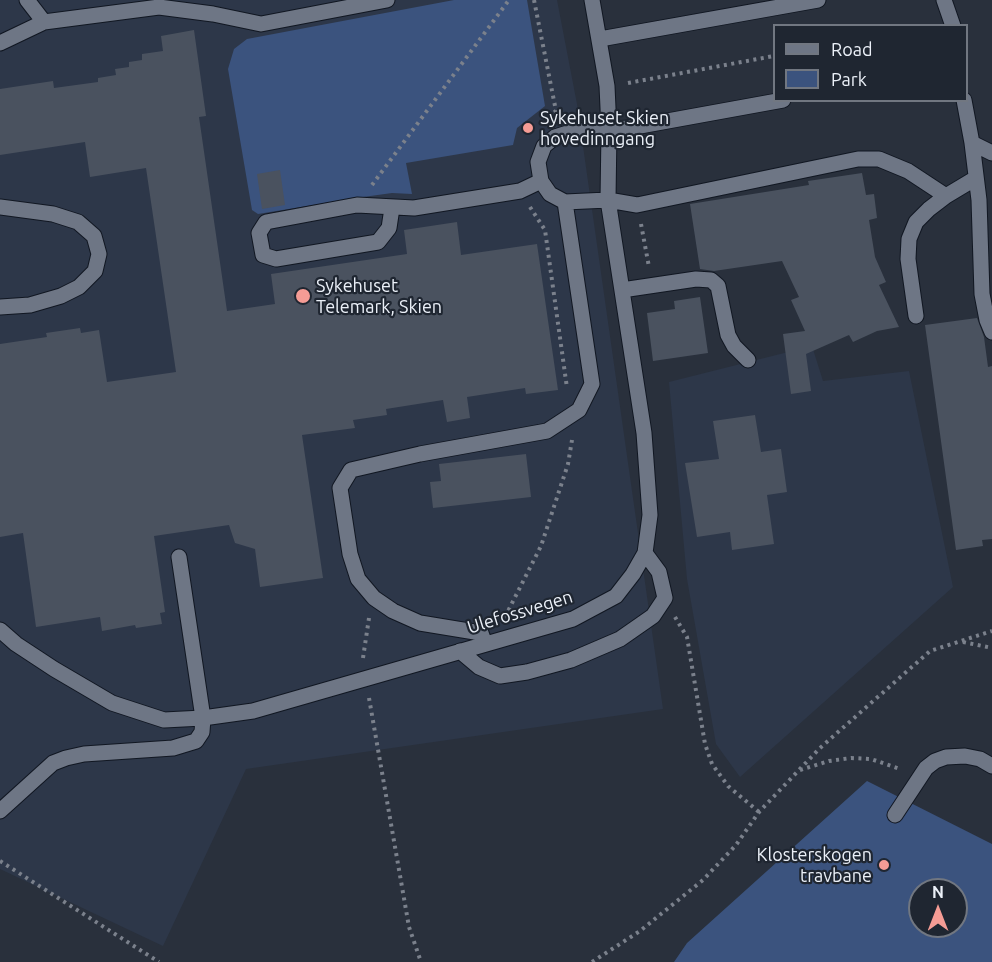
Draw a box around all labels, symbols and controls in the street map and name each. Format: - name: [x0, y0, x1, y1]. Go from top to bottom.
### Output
- legend: [773, 24, 968, 102]
- text: Road: [831, 39, 873, 59]
- text: Park: [831, 69, 867, 89]
- place label: Sykehuset Skien hovedinngang: [540, 107, 669, 150]
- marker: Sykehuset Skien hovedinngang: [521, 121, 535, 135]
- place label: Sykehuset Telemark, Skien: [316, 275, 442, 318]
- marker: Sykehuset Telemark, Skien: [294, 287, 312, 305]
- street label: Ulefossvegen: [465, 586, 575, 638]
- place label: Klosterskogen travbane: [757, 844, 872, 886]
- marker: Klosterskogen travbane: [877, 858, 891, 872]
- north arrow: [908, 878, 968, 938]
- text: N: [932, 883, 944, 901]

